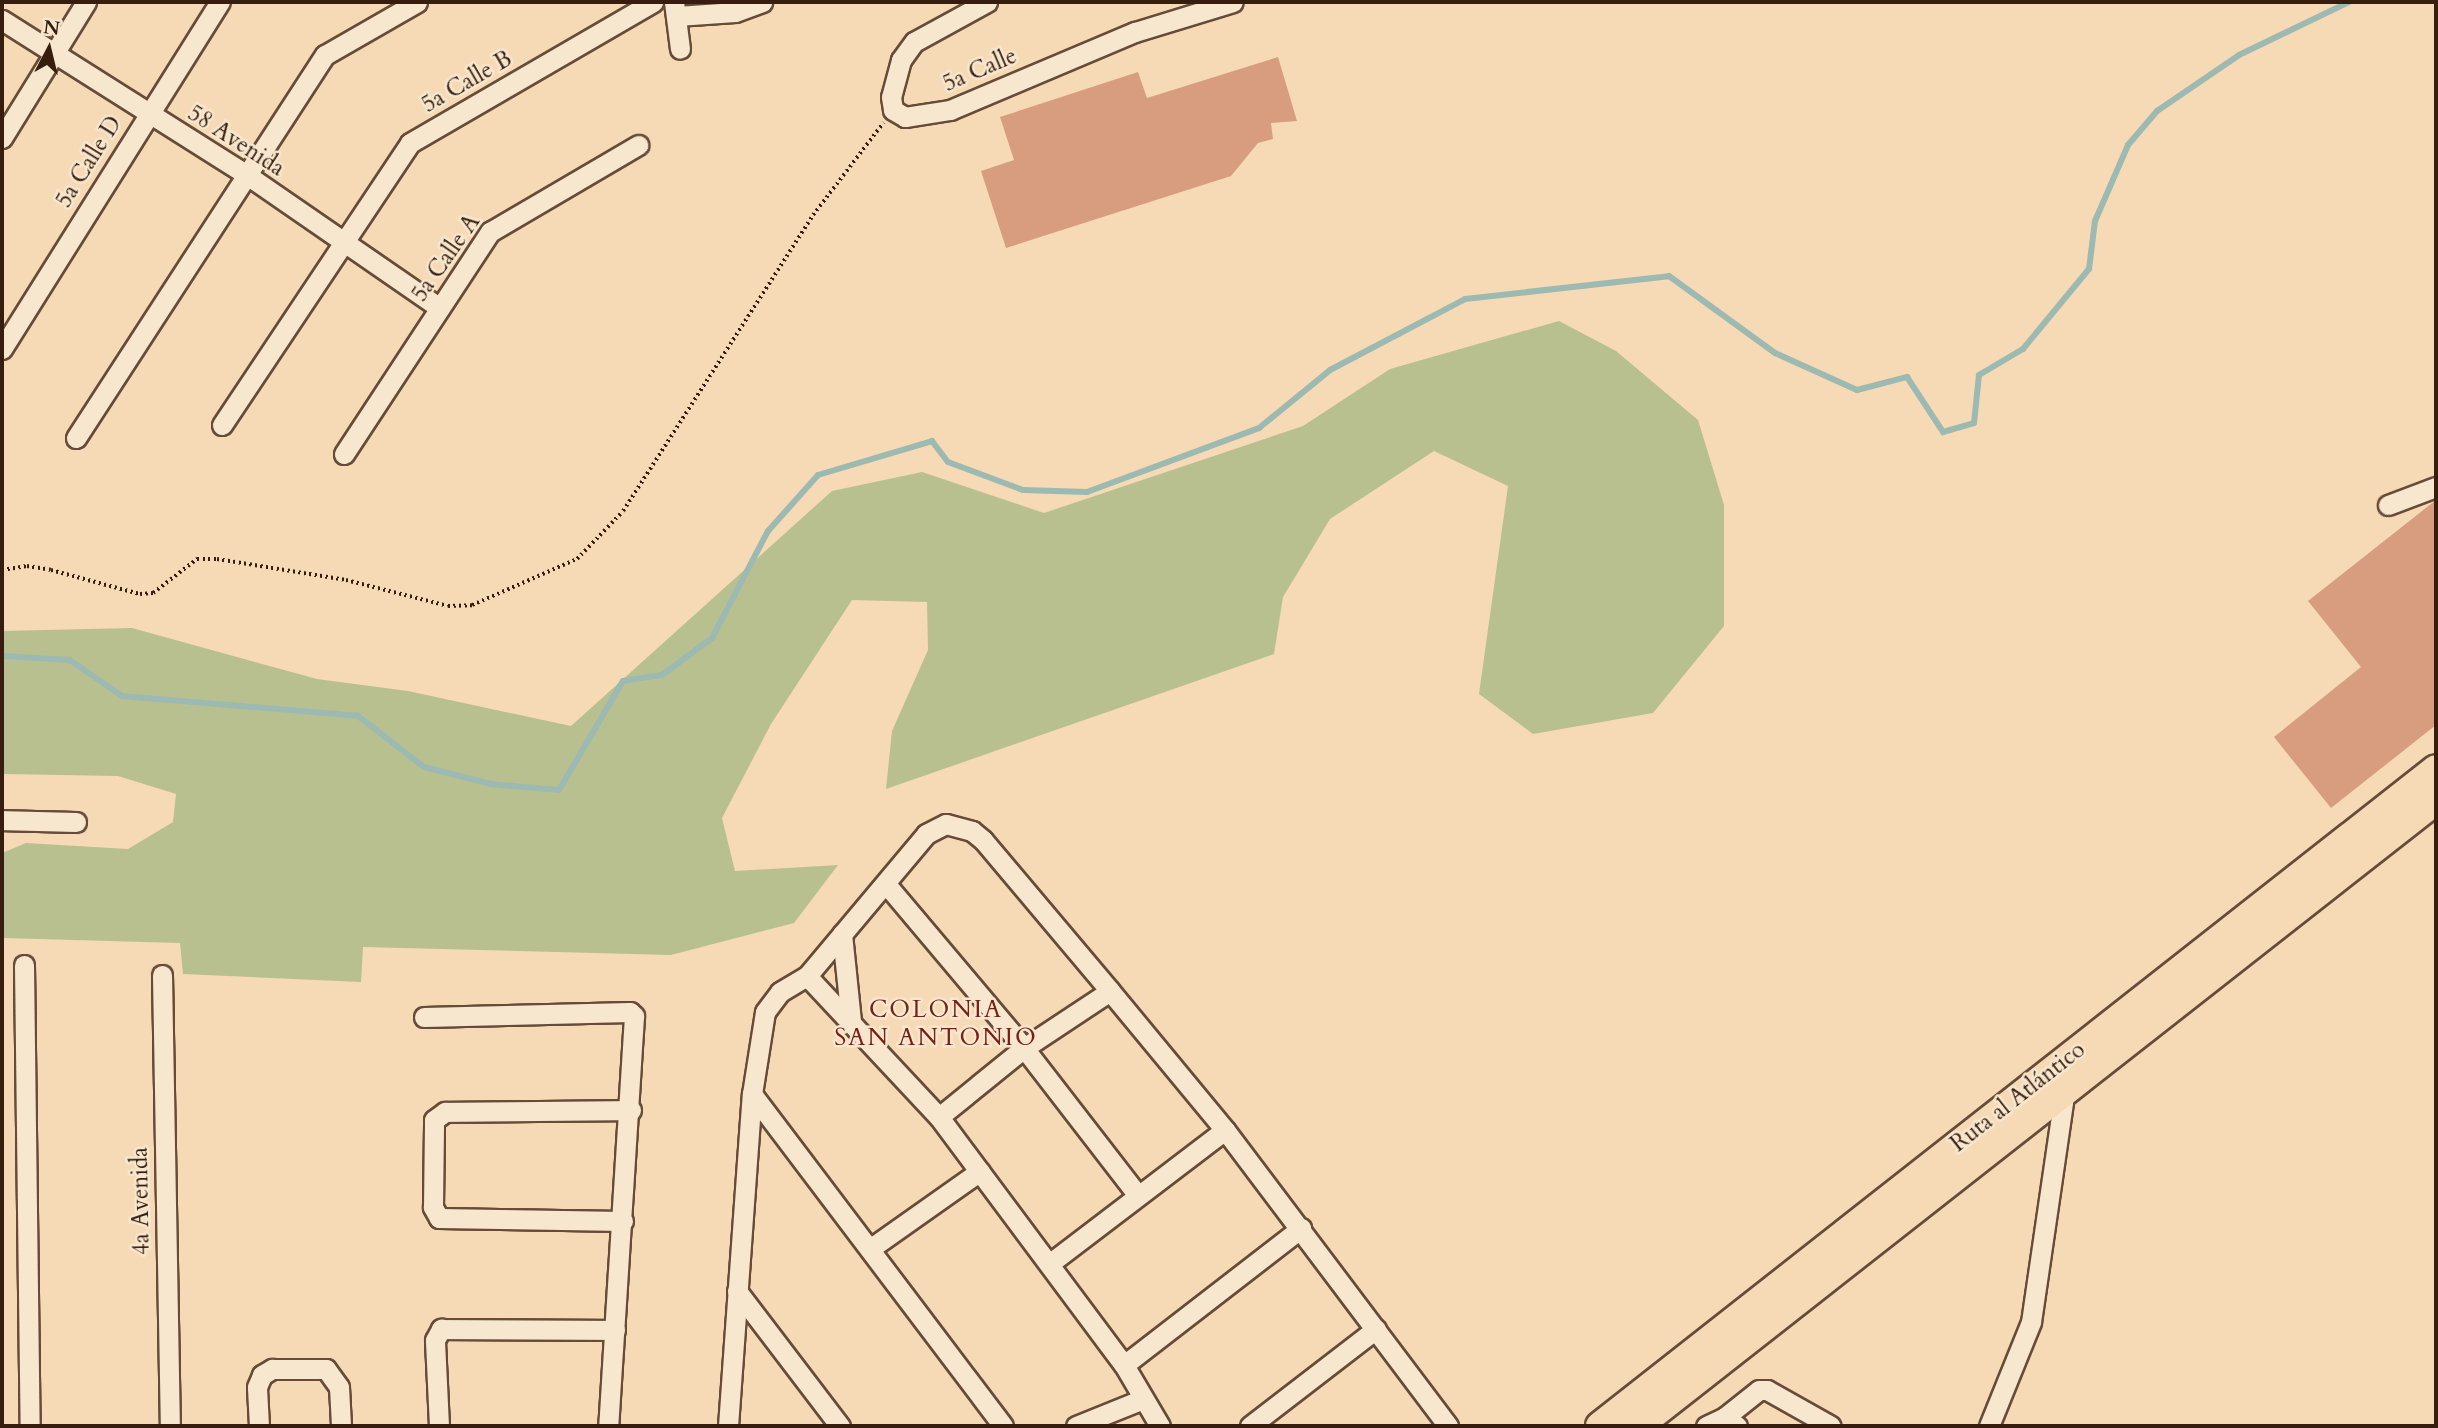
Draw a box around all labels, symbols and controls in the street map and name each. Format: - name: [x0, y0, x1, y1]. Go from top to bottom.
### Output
- north arrow: [14, 14, 84, 84]
- text: N: [42, 14, 61, 42]
- street label: 5a Calle: [939, 42, 1021, 98]
- street label: 5a Calle B: [417, 45, 517, 119]
- street label: 58 Avenida: [182, 99, 290, 183]
- street label: 5a Calle D: [50, 111, 128, 213]
- street label: 5a Calle A: [406, 209, 486, 307]
- district label: COLONIA SAN ANTONIO: [836, 996, 1036, 1052]
- street label: Ruta al Atlántico: [1945, 1036, 2091, 1158]
- street label: 4a Avenida: [126, 1147, 156, 1255]

